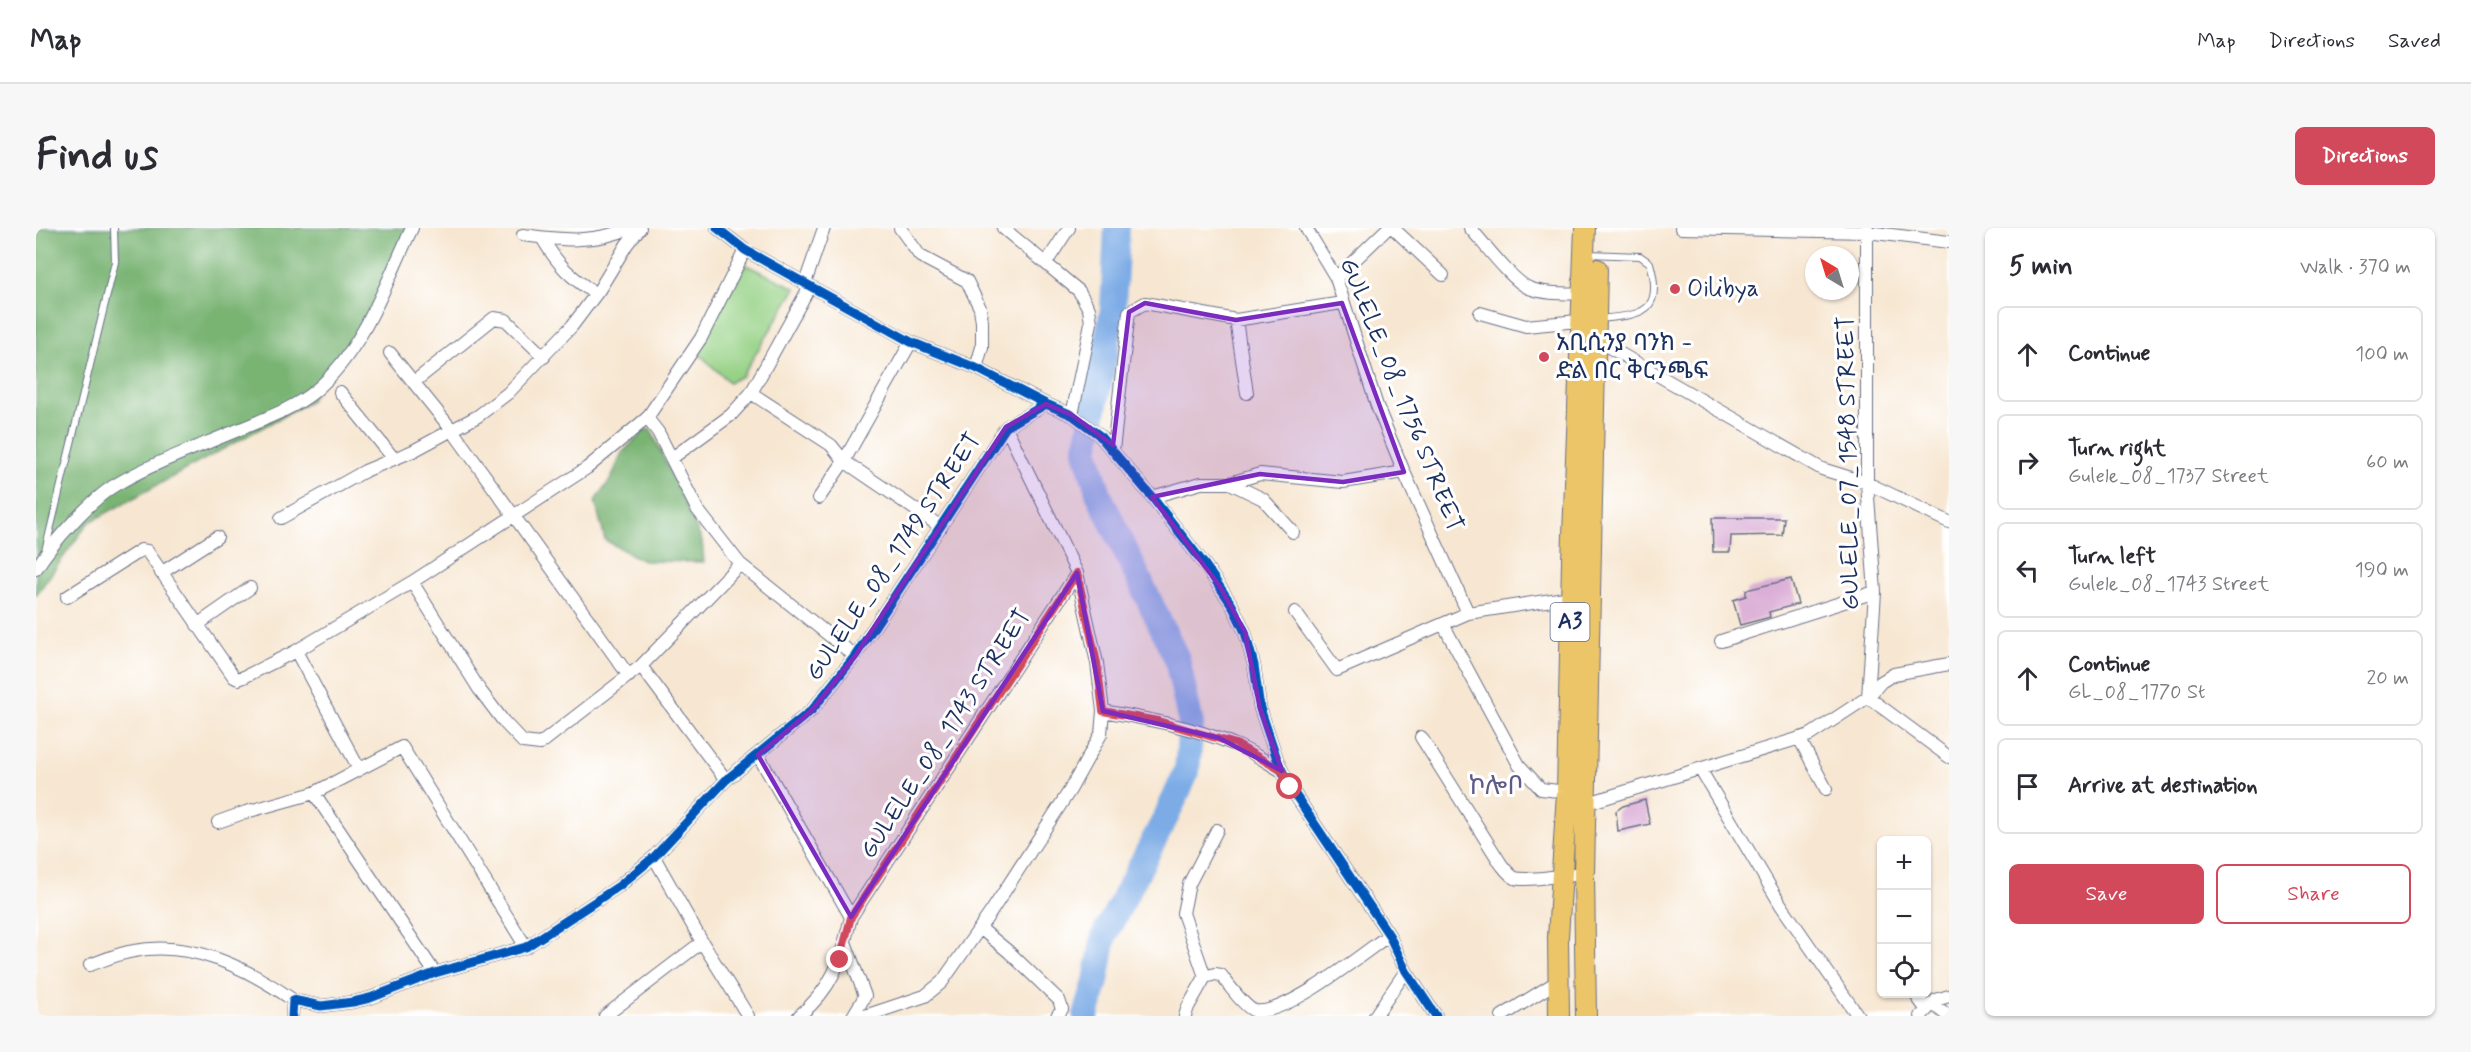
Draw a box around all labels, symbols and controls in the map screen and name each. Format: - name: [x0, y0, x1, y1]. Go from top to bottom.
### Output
- text: Map: [30, 23, 81, 60]
- text: Map: [2197, 27, 2236, 55]
- text: Directions: [2269, 27, 2355, 55]
- text: Saved: [2388, 27, 2441, 55]
- button: Directions: [2295, 127, 2435, 185]
- text: Find us: [36, 129, 158, 184]
- north arrow: [1805, 246, 1859, 300]
- text: 5 min: [2009, 250, 2073, 284]
- street label: GULELE_08_1756 STREET: [1332, 253, 1470, 537]
- text: Walk · 370 m: [2300, 254, 2411, 281]
- place label: Oilibya: [1687, 274, 1759, 305]
- marker: Oilibya: [1668, 282, 1682, 296]
- street label: GULELE_07_1548 STREET: [1831, 316, 1867, 610]
- place label: አቢሲንያ ባንክ - ድል በር ቅርንጫፍ: [1556, 328, 1708, 387]
- icon: ahead: [2011, 338, 2044, 371]
- text: Continue: [2068, 340, 2150, 368]
- text: 100 m: [2355, 341, 2409, 368]
- marker: አቢሲንያ ባንክ - ድል በር ቅርንጫፍ: [1537, 350, 1551, 364]
- street label: GULELE_08_1749 STREET: [799, 427, 989, 687]
- text: Turn right: [2068, 435, 2166, 463]
- icon: right: [2011, 446, 2044, 479]
- text: 60 m: [2366, 449, 2409, 476]
- text: Gulele_08_1737 Street: [2068, 463, 2269, 490]
- text: Turn left: [2068, 543, 2156, 571]
- icon: left: [2011, 554, 2044, 587]
- text: 190 m: [2355, 557, 2409, 584]
- text: Gulele_08_1743 Street: [2068, 571, 2269, 598]
- street label: GULELE_08_1743 STREET: [853, 603, 1039, 865]
- road number: A3: [1550, 603, 1589, 641]
- text: Continue: [2068, 651, 2150, 679]
- icon: ahead: [2011, 662, 2044, 695]
- text: 20 m: [2366, 665, 2409, 692]
- text: GL_08_1770 St: [2068, 679, 2205, 706]
- district label: ኮሎቦ: [1469, 770, 1523, 804]
- icon: arrive: [2011, 770, 2044, 803]
- text: Arrive at destination: [2068, 772, 2258, 800]
- route start: [1276, 773, 1302, 799]
- map controls: [1877, 836, 1931, 998]
- button: +: [1877, 836, 1931, 890]
- button: Save: [2009, 864, 2204, 924]
- button: Share: [2216, 864, 2411, 924]
- button: −: [1877, 890, 1931, 944]
- button: locate: [1877, 944, 1931, 998]
- route end: [826, 946, 852, 972]

